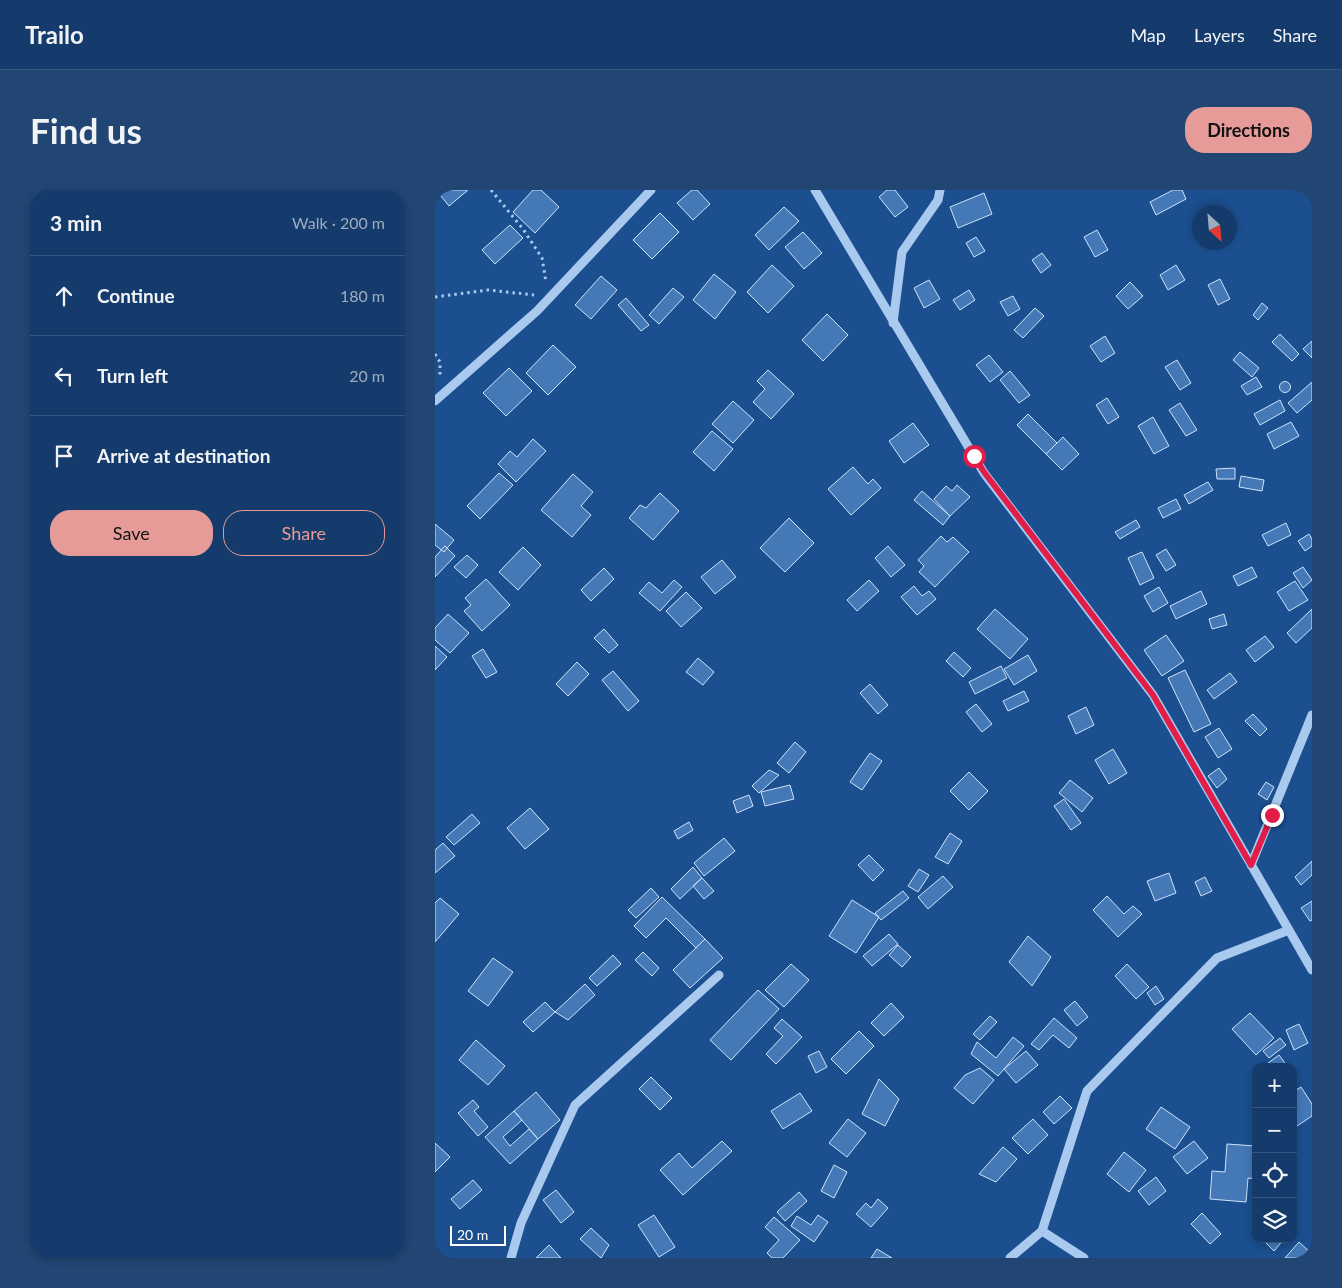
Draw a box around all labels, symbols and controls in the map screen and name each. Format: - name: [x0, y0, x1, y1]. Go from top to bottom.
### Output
- text: Trailo: [25, 20, 84, 49]
- text: Map: [1130, 24, 1166, 46]
- text: Layers: [1194, 24, 1245, 46]
- text: Share: [1273, 24, 1317, 46]
- button: Directions: [1185, 107, 1312, 153]
- text: Find us: [30, 109, 142, 151]
- north arrow: [1192, 205, 1237, 250]
- text: 3 min: [50, 210, 102, 235]
- text: Walk · 200 m: [292, 213, 385, 232]
- icon: ahead: [50, 282, 78, 310]
- text: Continue: [97, 284, 175, 307]
- text: 180 m: [340, 286, 385, 305]
- icon: left: [50, 362, 78, 390]
- text: Turn left: [97, 364, 168, 387]
- text: 20 m: [349, 366, 385, 385]
- icon: arrive: [50, 442, 78, 470]
- text: Arrive at destination: [97, 444, 270, 467]
- route start: [963, 445, 986, 468]
- button: Save: [50, 510, 213, 556]
- button: Share: [223, 510, 385, 556]
- route end: [1261, 804, 1284, 827]
- map controls: [1252, 1063, 1297, 1243]
- button: +: [1252, 1063, 1297, 1108]
- button: −: [1252, 1108, 1297, 1153]
- button: locate: [1252, 1153, 1297, 1198]
- button: layers: [1252, 1198, 1297, 1243]
- scale bar: [450, 1223, 506, 1246]
- text: 20 m: [457, 1226, 488, 1243]

